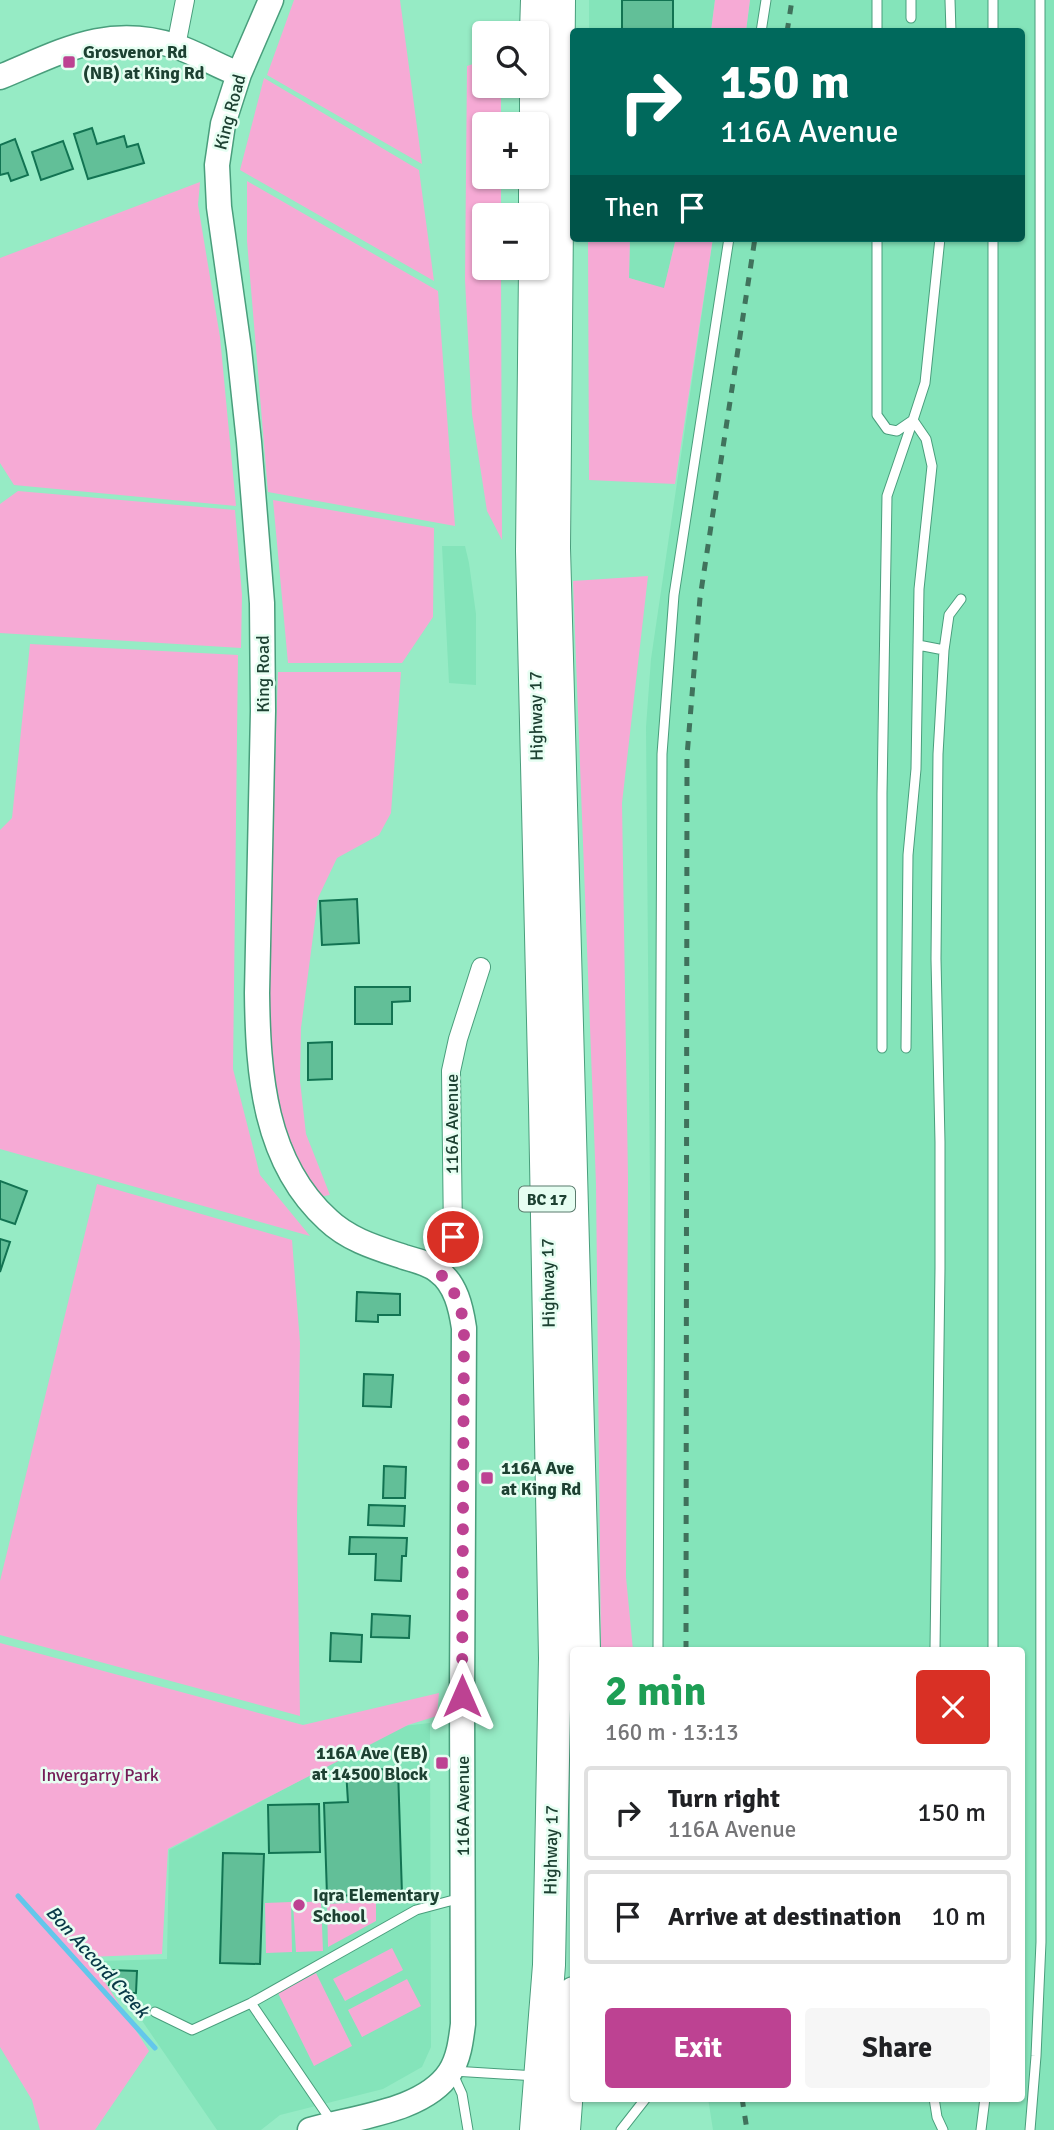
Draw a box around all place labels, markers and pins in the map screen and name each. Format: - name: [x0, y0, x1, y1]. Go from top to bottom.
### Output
- place label: Grosvenor Rd (NB) at King Rd: [83, 41, 205, 84]
- marker: Grosvenor Rd (NB) at King Rd: [61, 54, 77, 70]
- pin: [423, 1207, 483, 1267]
- place label: 116A Ave at King Rd: [501, 1457, 582, 1500]
- marker: 116A Ave at King Rd: [479, 1470, 495, 1486]
- place label: 116A Ave (EB) at 14500 Block: [312, 1742, 429, 1785]
- marker: 116A Ave (EB) at 14500 Block: [434, 1755, 450, 1771]
- place label: Iqra Elementary School: [313, 1884, 439, 1927]
- marker: Iqra Elementary School: [291, 1897, 307, 1913]

